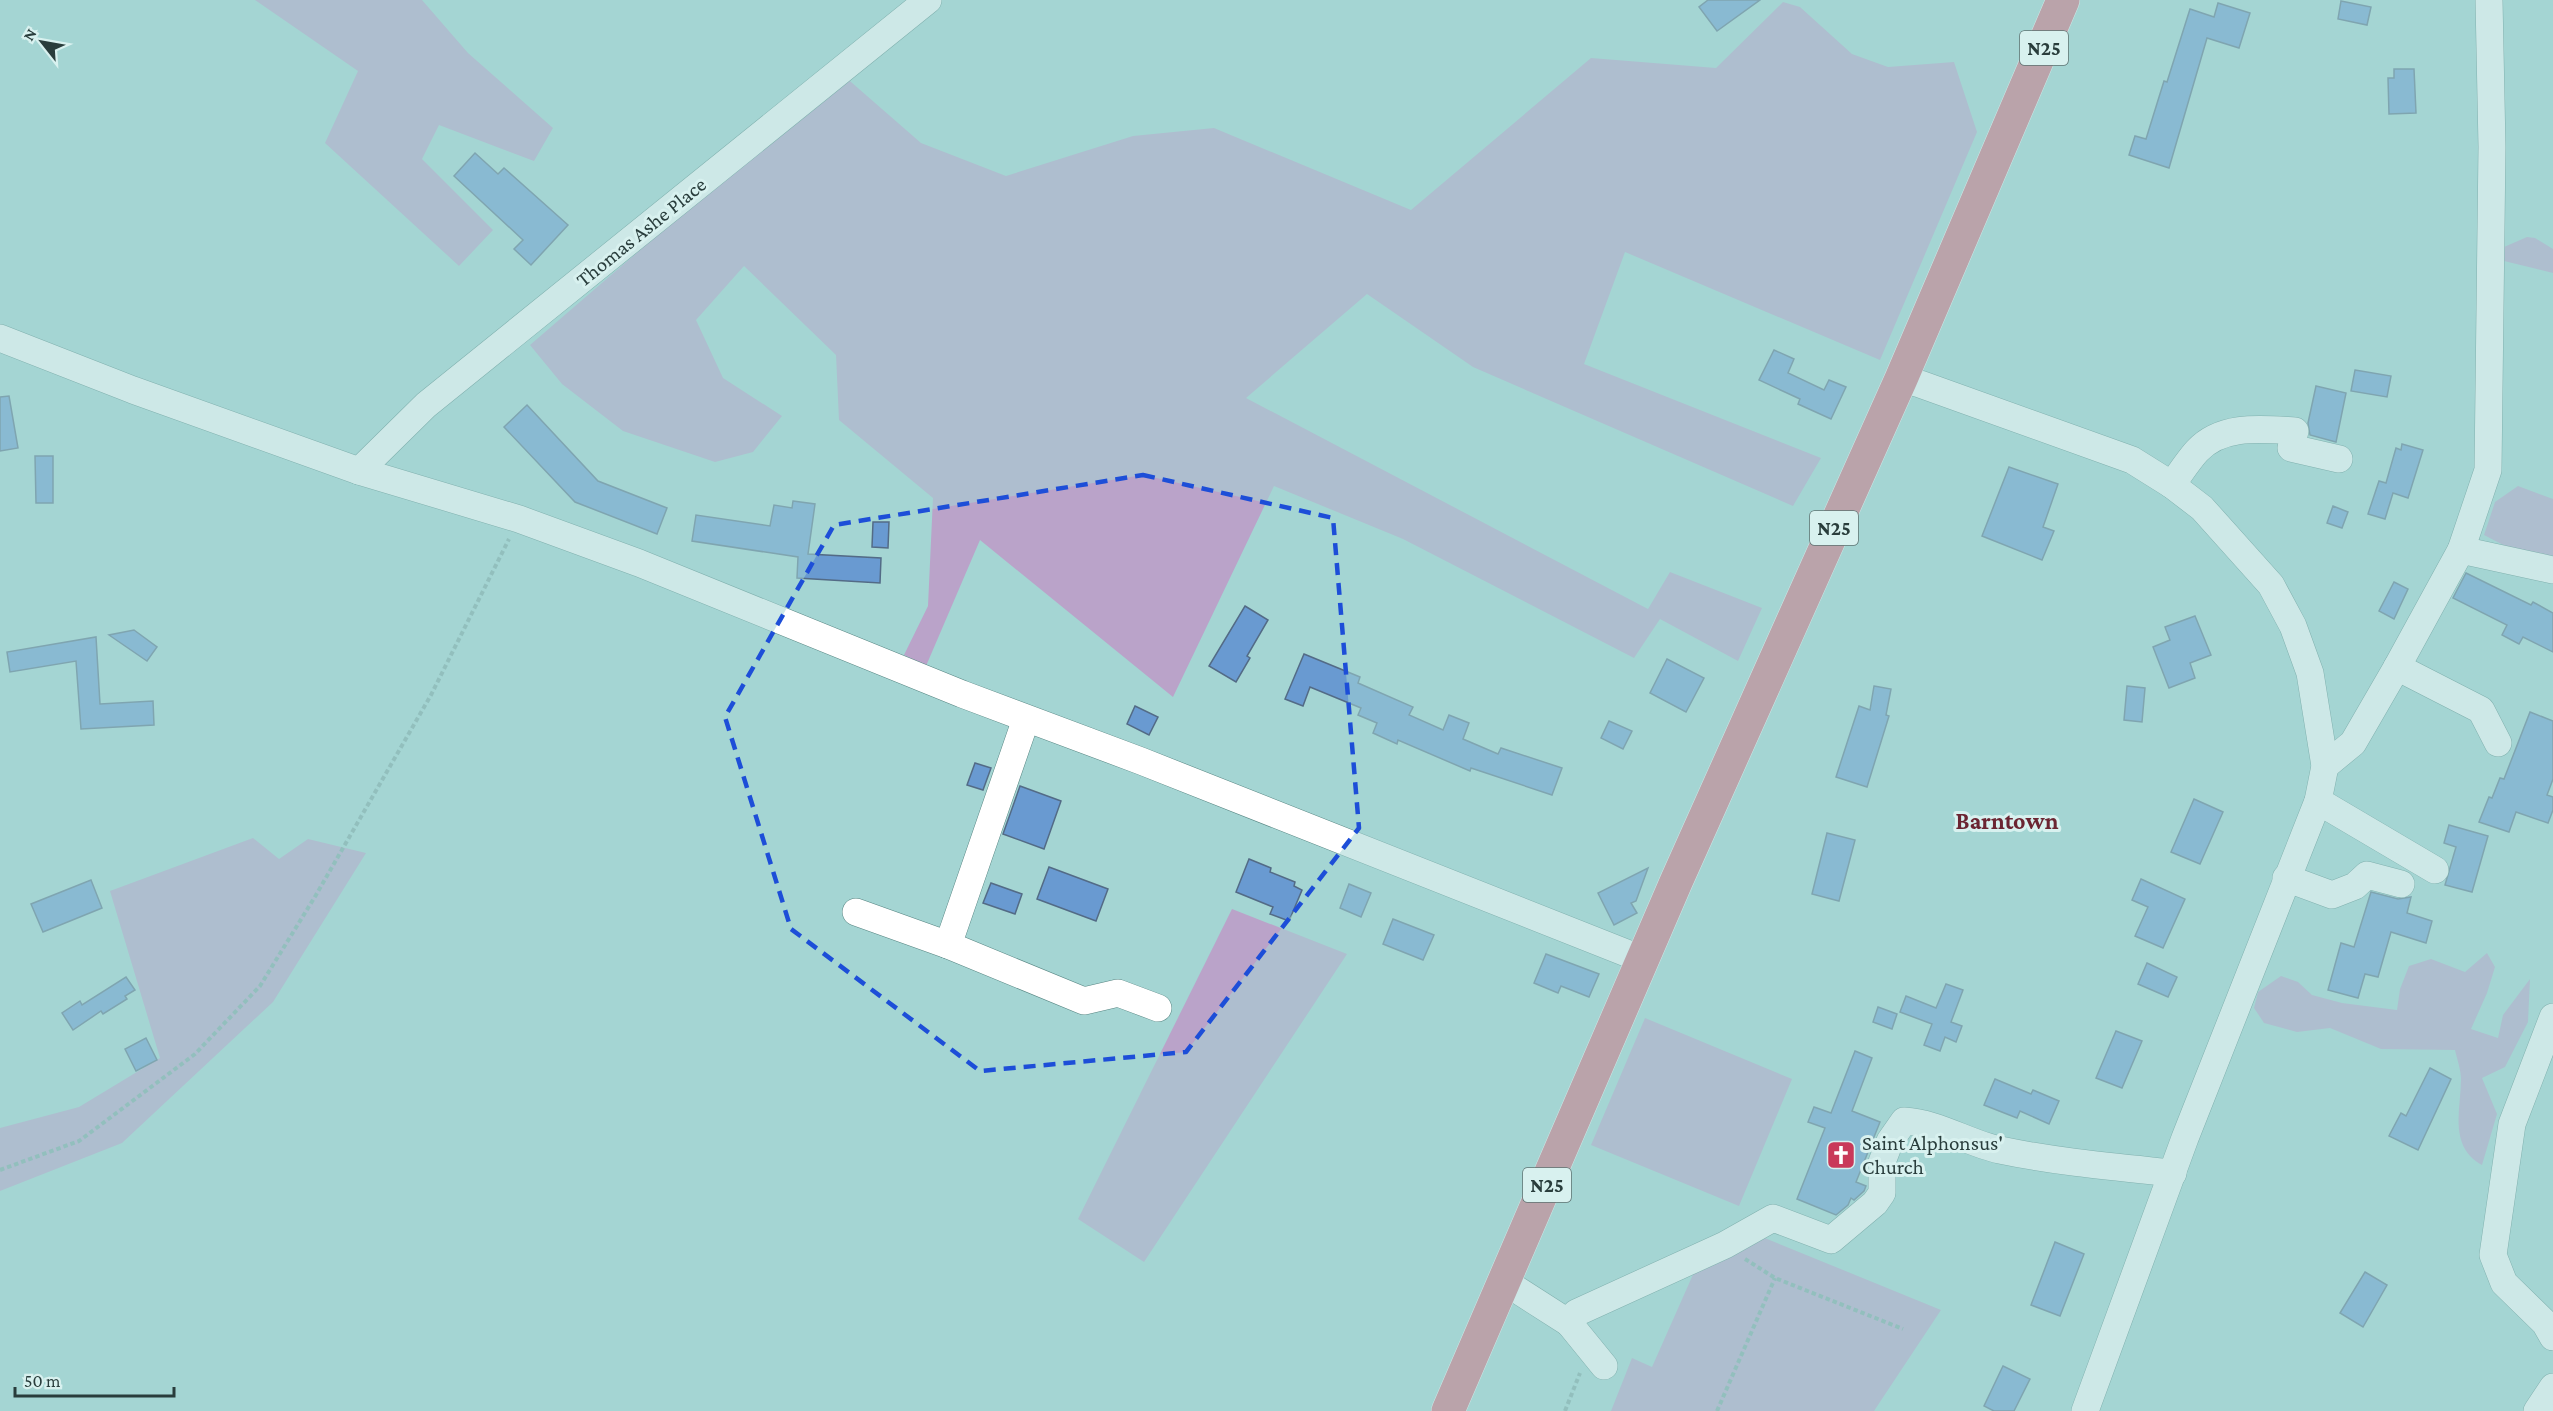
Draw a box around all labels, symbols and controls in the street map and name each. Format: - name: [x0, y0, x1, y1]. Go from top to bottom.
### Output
- north arrow: [12, 12, 72, 72]
- text: N: [19, 25, 40, 44]
- road number: N25: [2020, 31, 2068, 65]
- street label: Thomas Ashe Place: [571, 172, 711, 292]
- road number: N25: [1810, 511, 1858, 545]
- district label: Barntown: [1956, 807, 2059, 834]
- place label: Saint Alphonsus' Church: [1862, 1131, 2003, 1179]
- church icon: Saint Alphonsus' Church: [1825, 1139, 1857, 1171]
- road number: N25: [1523, 1168, 1571, 1202]
- scale bar: [15, 1360, 174, 1398]
- text: 50 m: [24, 1371, 61, 1391]

